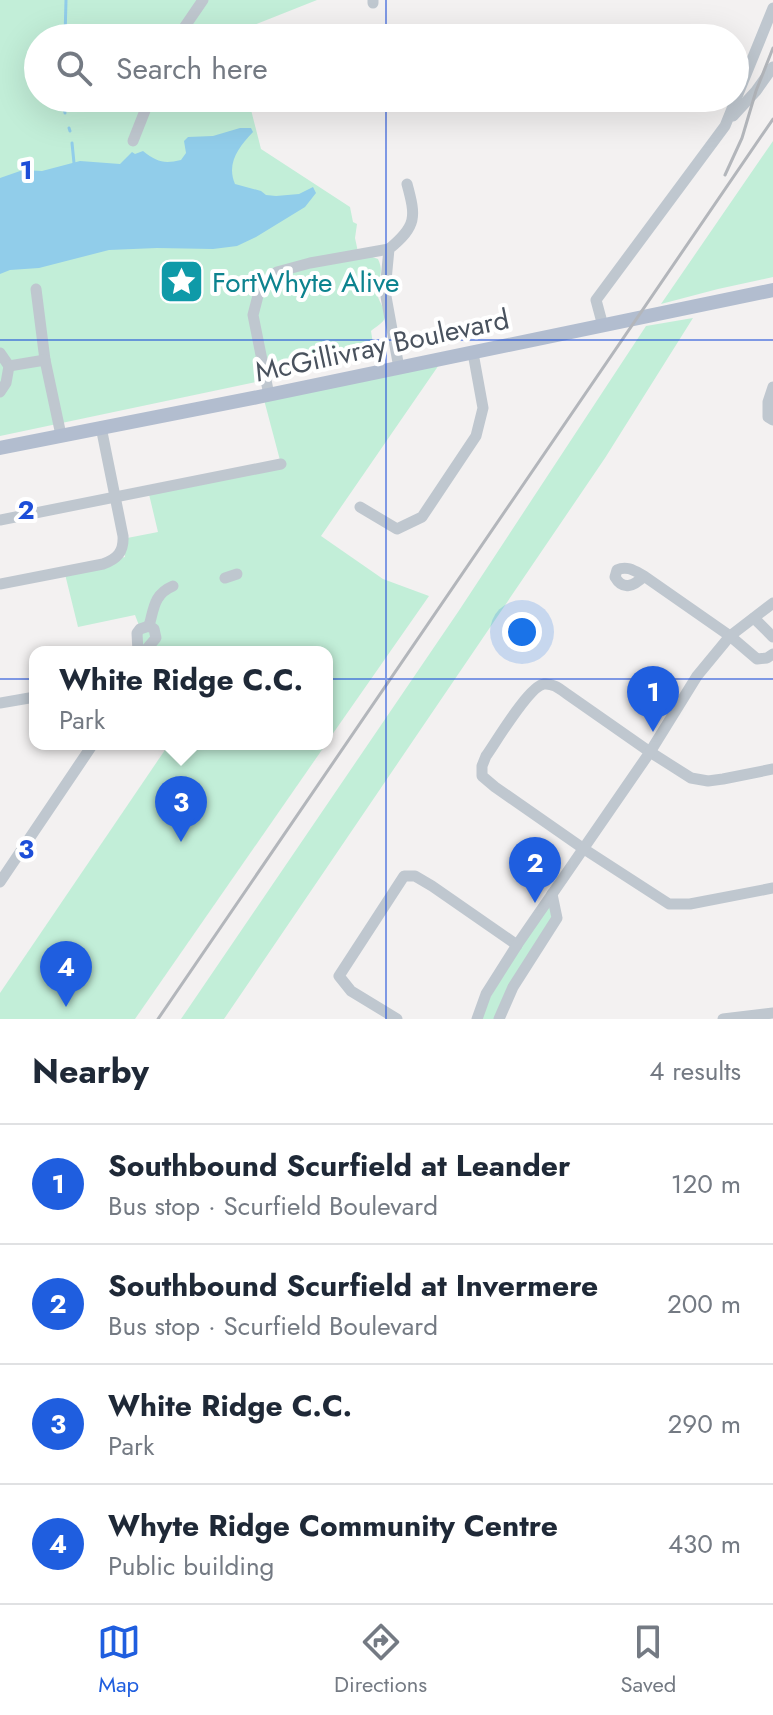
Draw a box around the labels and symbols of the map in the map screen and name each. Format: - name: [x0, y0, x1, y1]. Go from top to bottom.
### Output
- text: 1: [19, 151, 33, 189]
- place icon: FortWhyte Alive: [157, 258, 205, 306]
- place label: FortWhyte Alive: [212, 262, 399, 303]
- street label: McGillivray Boulevard: [251, 299, 513, 392]
- text: 2: [17, 491, 35, 529]
- your location: [502, 612, 542, 652]
- pin: 1: [627, 666, 679, 732]
- pin: 3: [155, 776, 207, 842]
- text: 3: [18, 830, 34, 868]
- pin: 2: [509, 837, 561, 903]
- pin: 4: [40, 941, 92, 1007]

